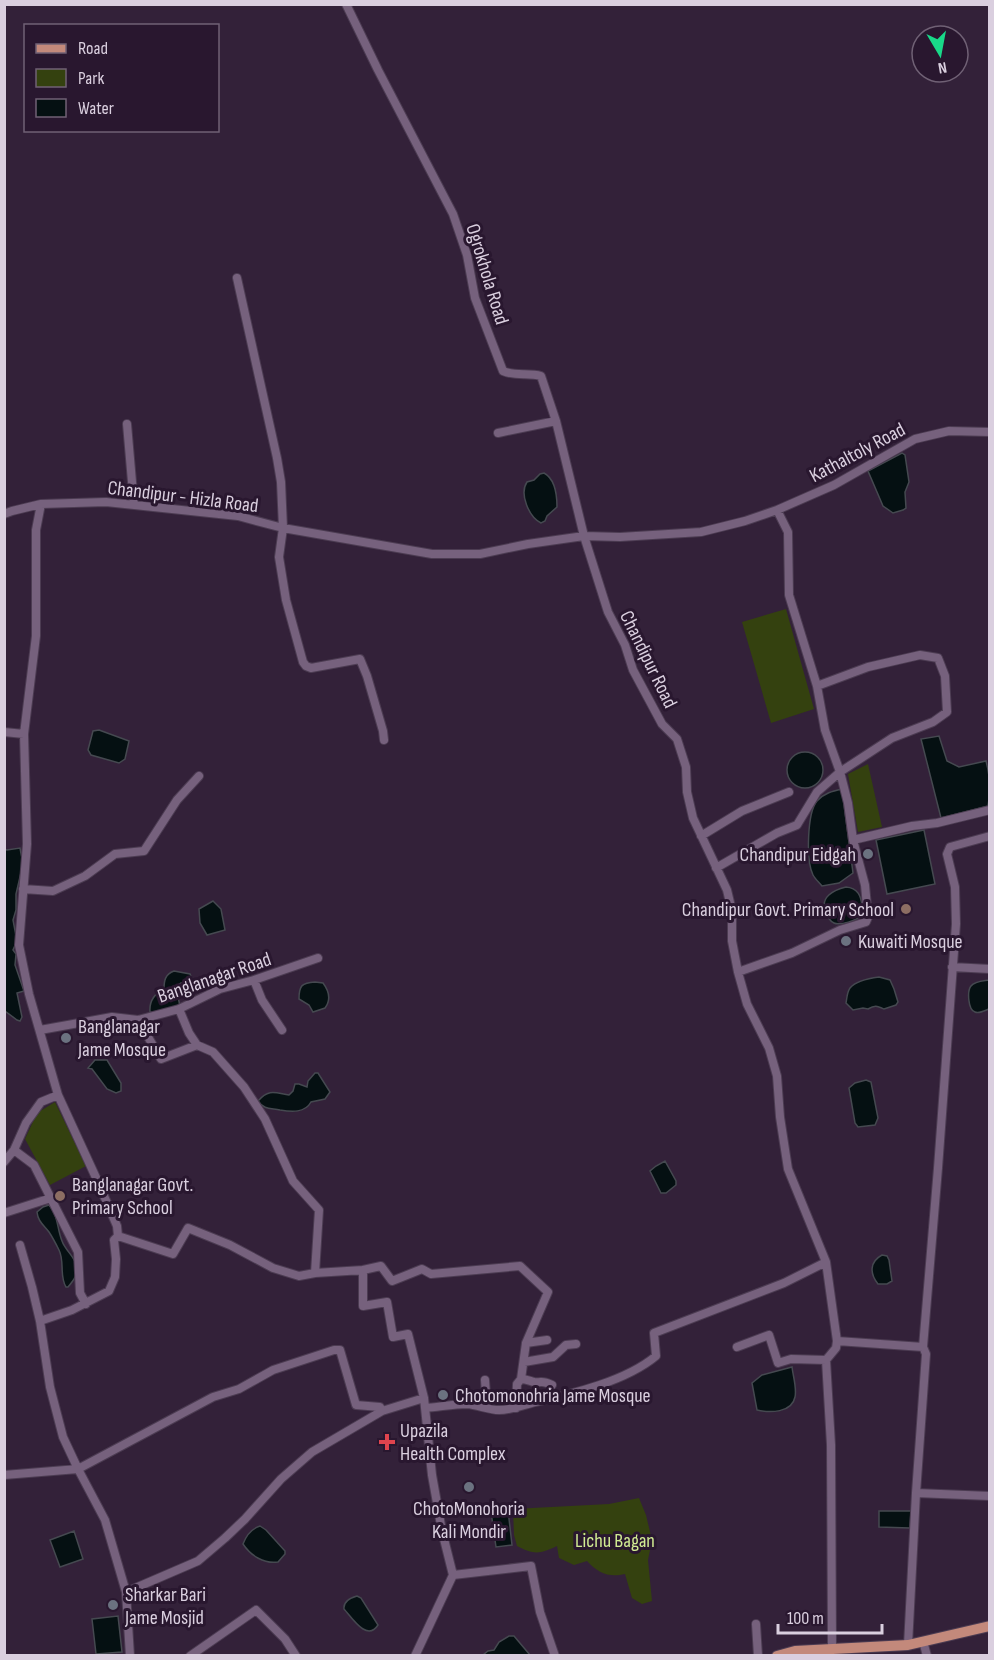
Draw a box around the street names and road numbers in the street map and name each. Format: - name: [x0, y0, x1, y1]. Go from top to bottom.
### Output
- street label: Ogrokhola Road: [460, 221, 514, 328]
- street label: Kathaltoly Road: [806, 418, 909, 488]
- street label: Chandipur - Hizla Road: [106, 476, 260, 518]
- street label: Chandipur Road: [614, 607, 682, 712]
- street label: Banglanagar Road: [154, 947, 274, 1009]

